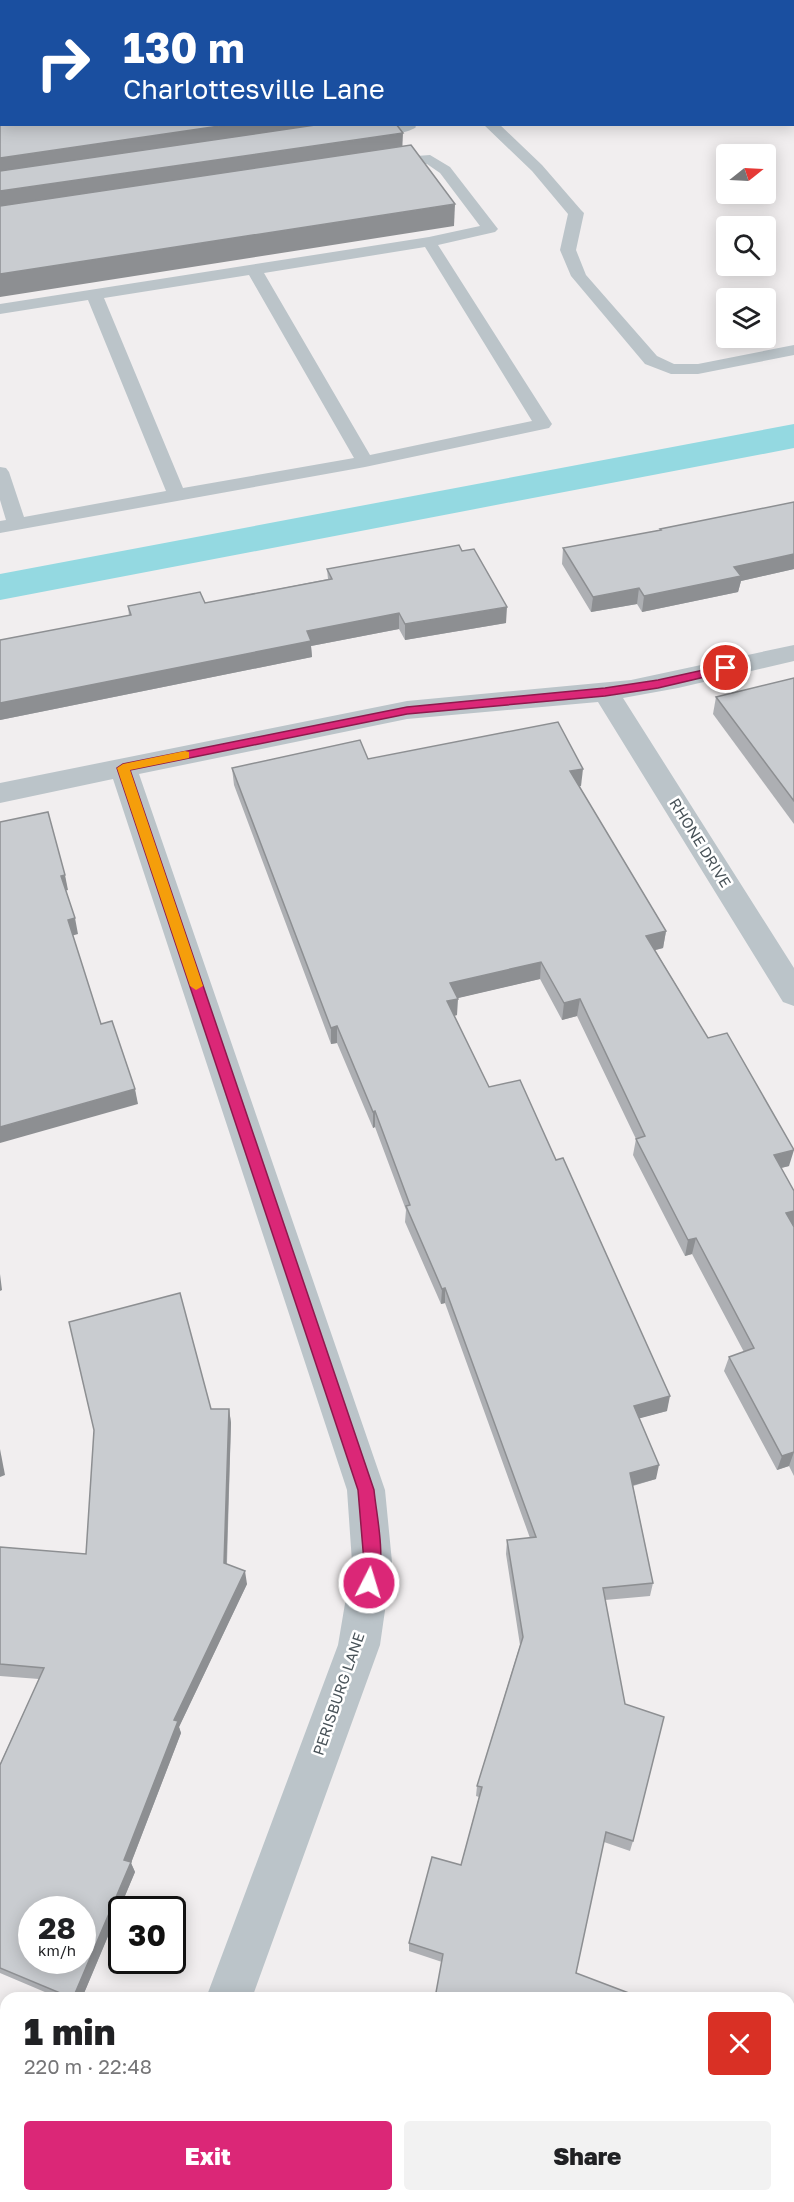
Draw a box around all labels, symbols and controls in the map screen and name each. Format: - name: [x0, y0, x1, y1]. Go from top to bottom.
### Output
- text: 130 m: [123, 22, 245, 72]
- icon: right: [24, 24, 102, 102]
- text: Charlottesville Lane: [123, 73, 385, 105]
- north arrow: [716, 144, 776, 204]
- map controls: [716, 144, 776, 348]
- button: search: [716, 216, 776, 276]
- button: layers: [716, 288, 776, 348]
- pin: [700, 642, 751, 693]
- icon: arrive: [709, 651, 742, 684]
- street label: RHONE DRIVE: [666, 795, 735, 890]
- position arrow: [337, 1551, 401, 1615]
- street label: PERISBURG LANE: [309, 1630, 368, 1757]
- speed limit sign: 30: [108, 1896, 186, 1974]
- text: 28: [38, 1910, 76, 1946]
- text: km/h: [38, 1941, 76, 1959]
- text: 1 min: [24, 2010, 115, 2053]
- button: close: [708, 2012, 771, 2075]
- text: 220 m · 22:48: [24, 2054, 152, 2078]
- button: Exit: [24, 2121, 392, 2190]
- button: Share: [404, 2121, 771, 2190]

